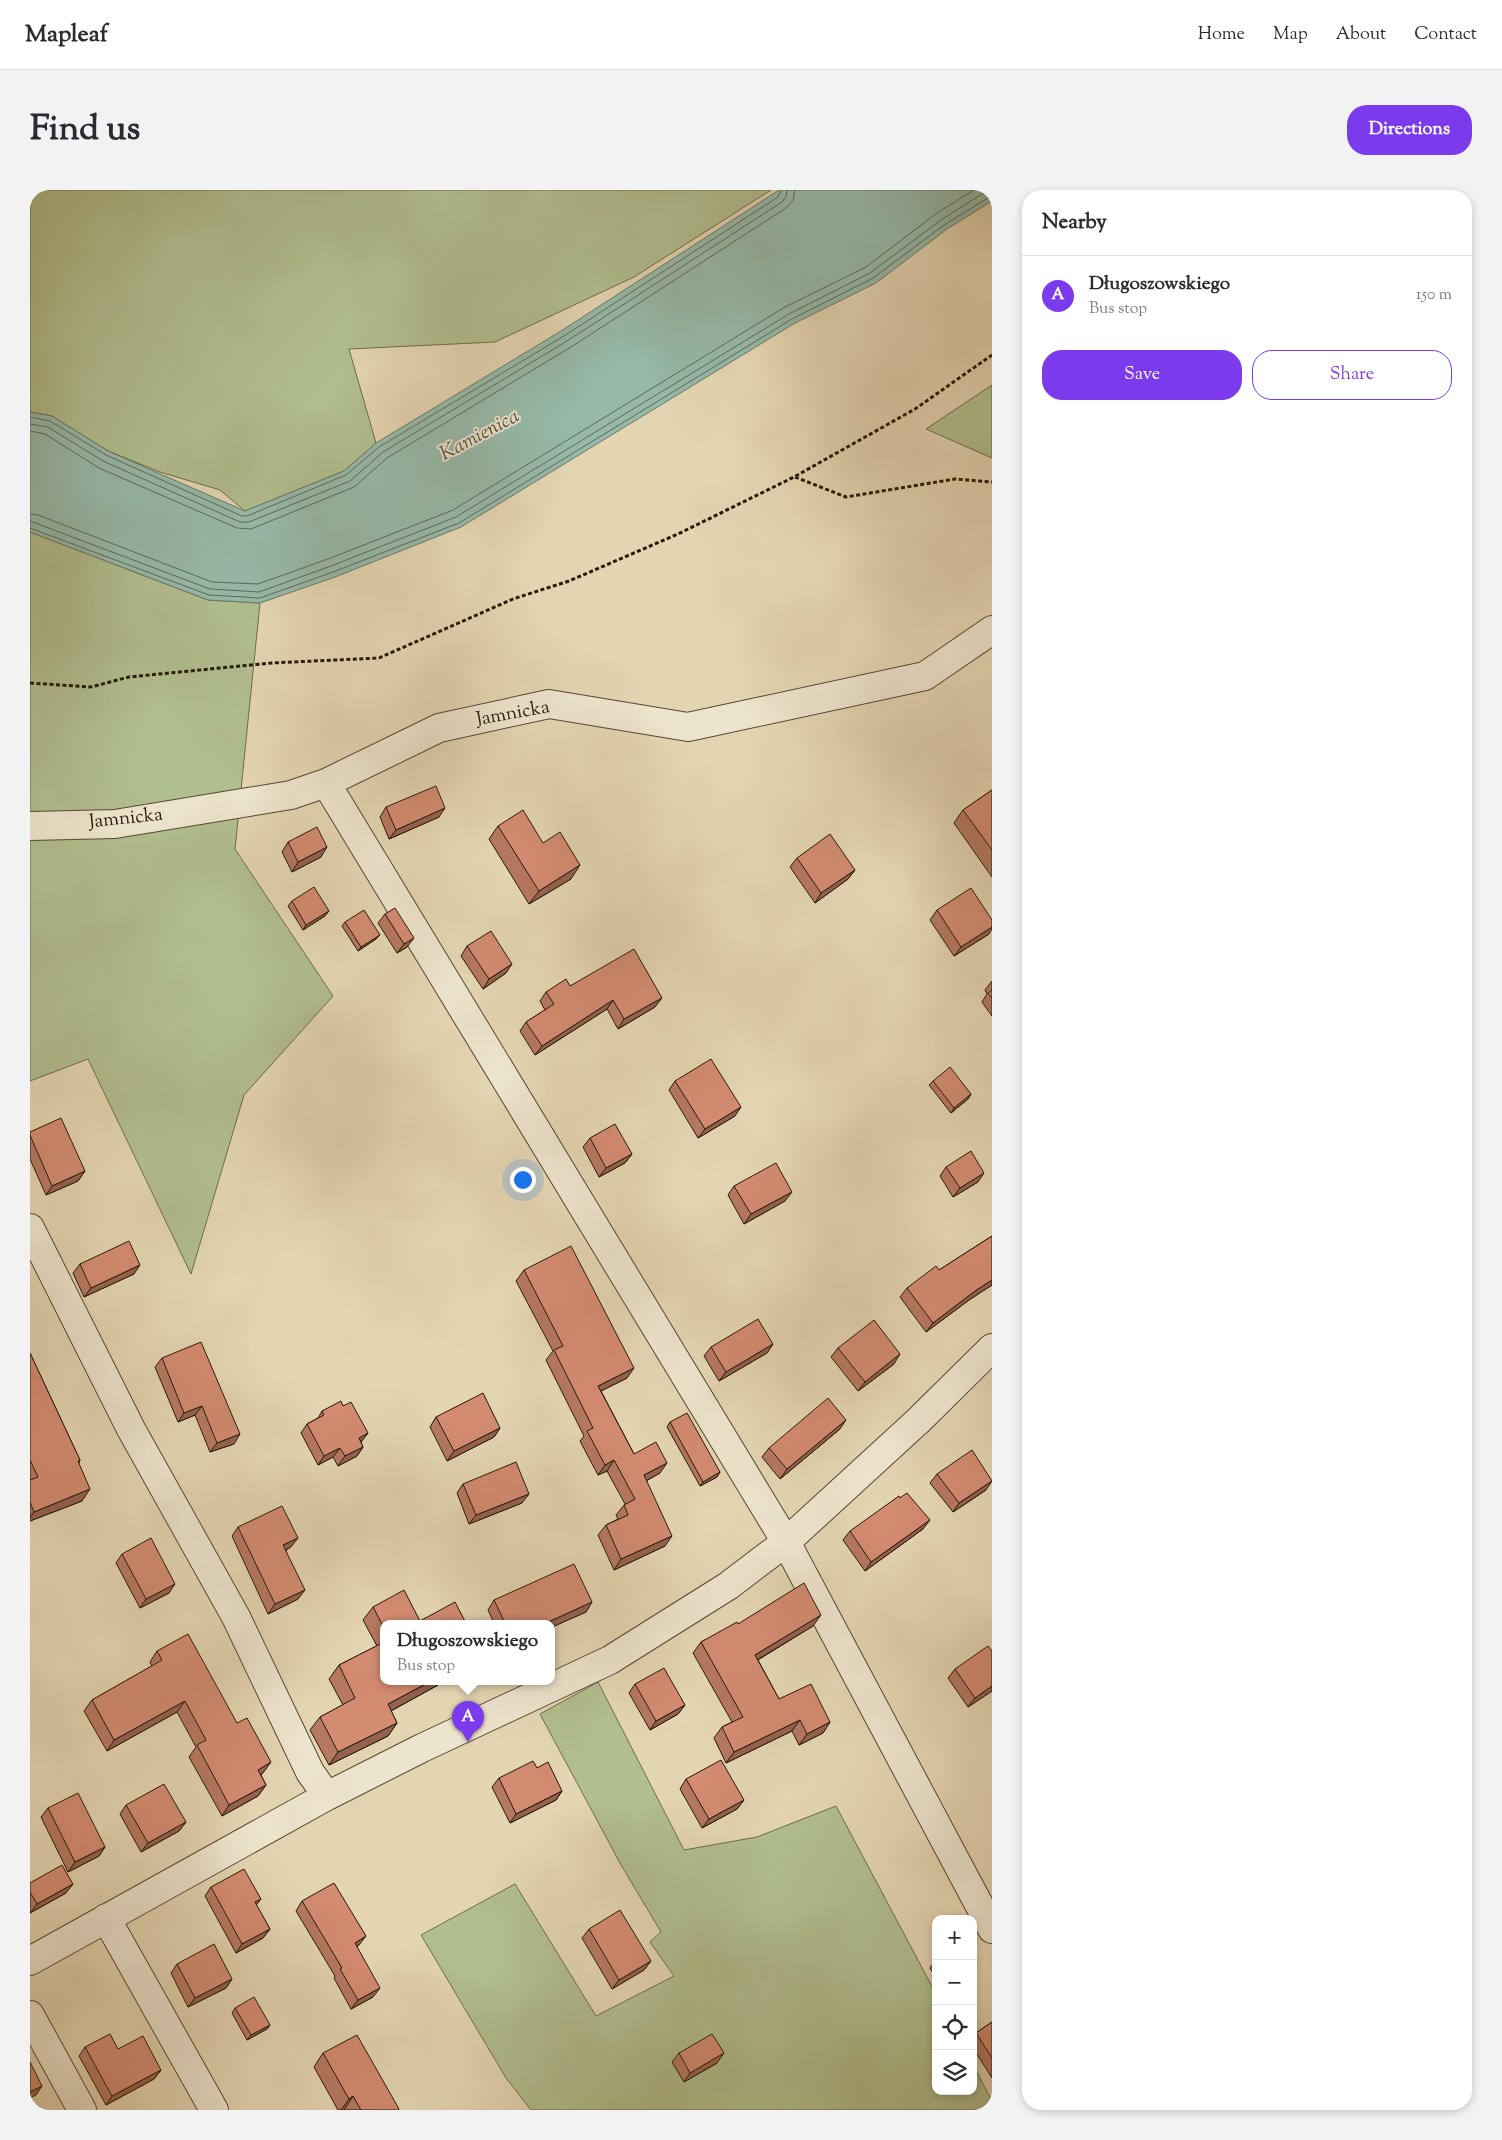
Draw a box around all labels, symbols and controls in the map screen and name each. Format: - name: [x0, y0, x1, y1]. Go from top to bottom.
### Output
- text: Mapleaf: [25, 18, 108, 52]
- text: Home: [1198, 22, 1245, 48]
- text: Map: [1273, 22, 1308, 48]
- text: About: [1336, 22, 1386, 48]
- text: Contact: [1414, 22, 1477, 48]
- text: Find us: [30, 105, 140, 156]
- button: Directions: [1347, 105, 1472, 155]
- text: Nearby: [1042, 208, 1107, 238]
- text: Długoszowskiego: [1089, 271, 1230, 298]
- text: A: [1052, 284, 1065, 307]
- text: 150 m: [1416, 284, 1452, 307]
- text: Bus stop: [1089, 298, 1147, 321]
- button: Save: [1042, 350, 1242, 400]
- button: Share: [1252, 350, 1452, 400]
- water label: Kamienica: [435, 403, 525, 469]
- street label: Jamnicka: [473, 694, 552, 734]
- street label: Jamnicka: [87, 802, 165, 836]
- your location: [510, 1167, 536, 1193]
- popup: [380, 1620, 555, 1685]
- text: Długoszowskiego: [397, 1628, 538, 1655]
- text: Bus stop: [397, 1655, 455, 1678]
- pin: A: [452, 1701, 484, 1742]
- map controls: [932, 1915, 977, 2095]
- button: +: [932, 1915, 977, 1960]
- button: −: [932, 1960, 977, 2005]
- button: locate: [932, 2005, 977, 2050]
- button: layers: [932, 2050, 977, 2095]

